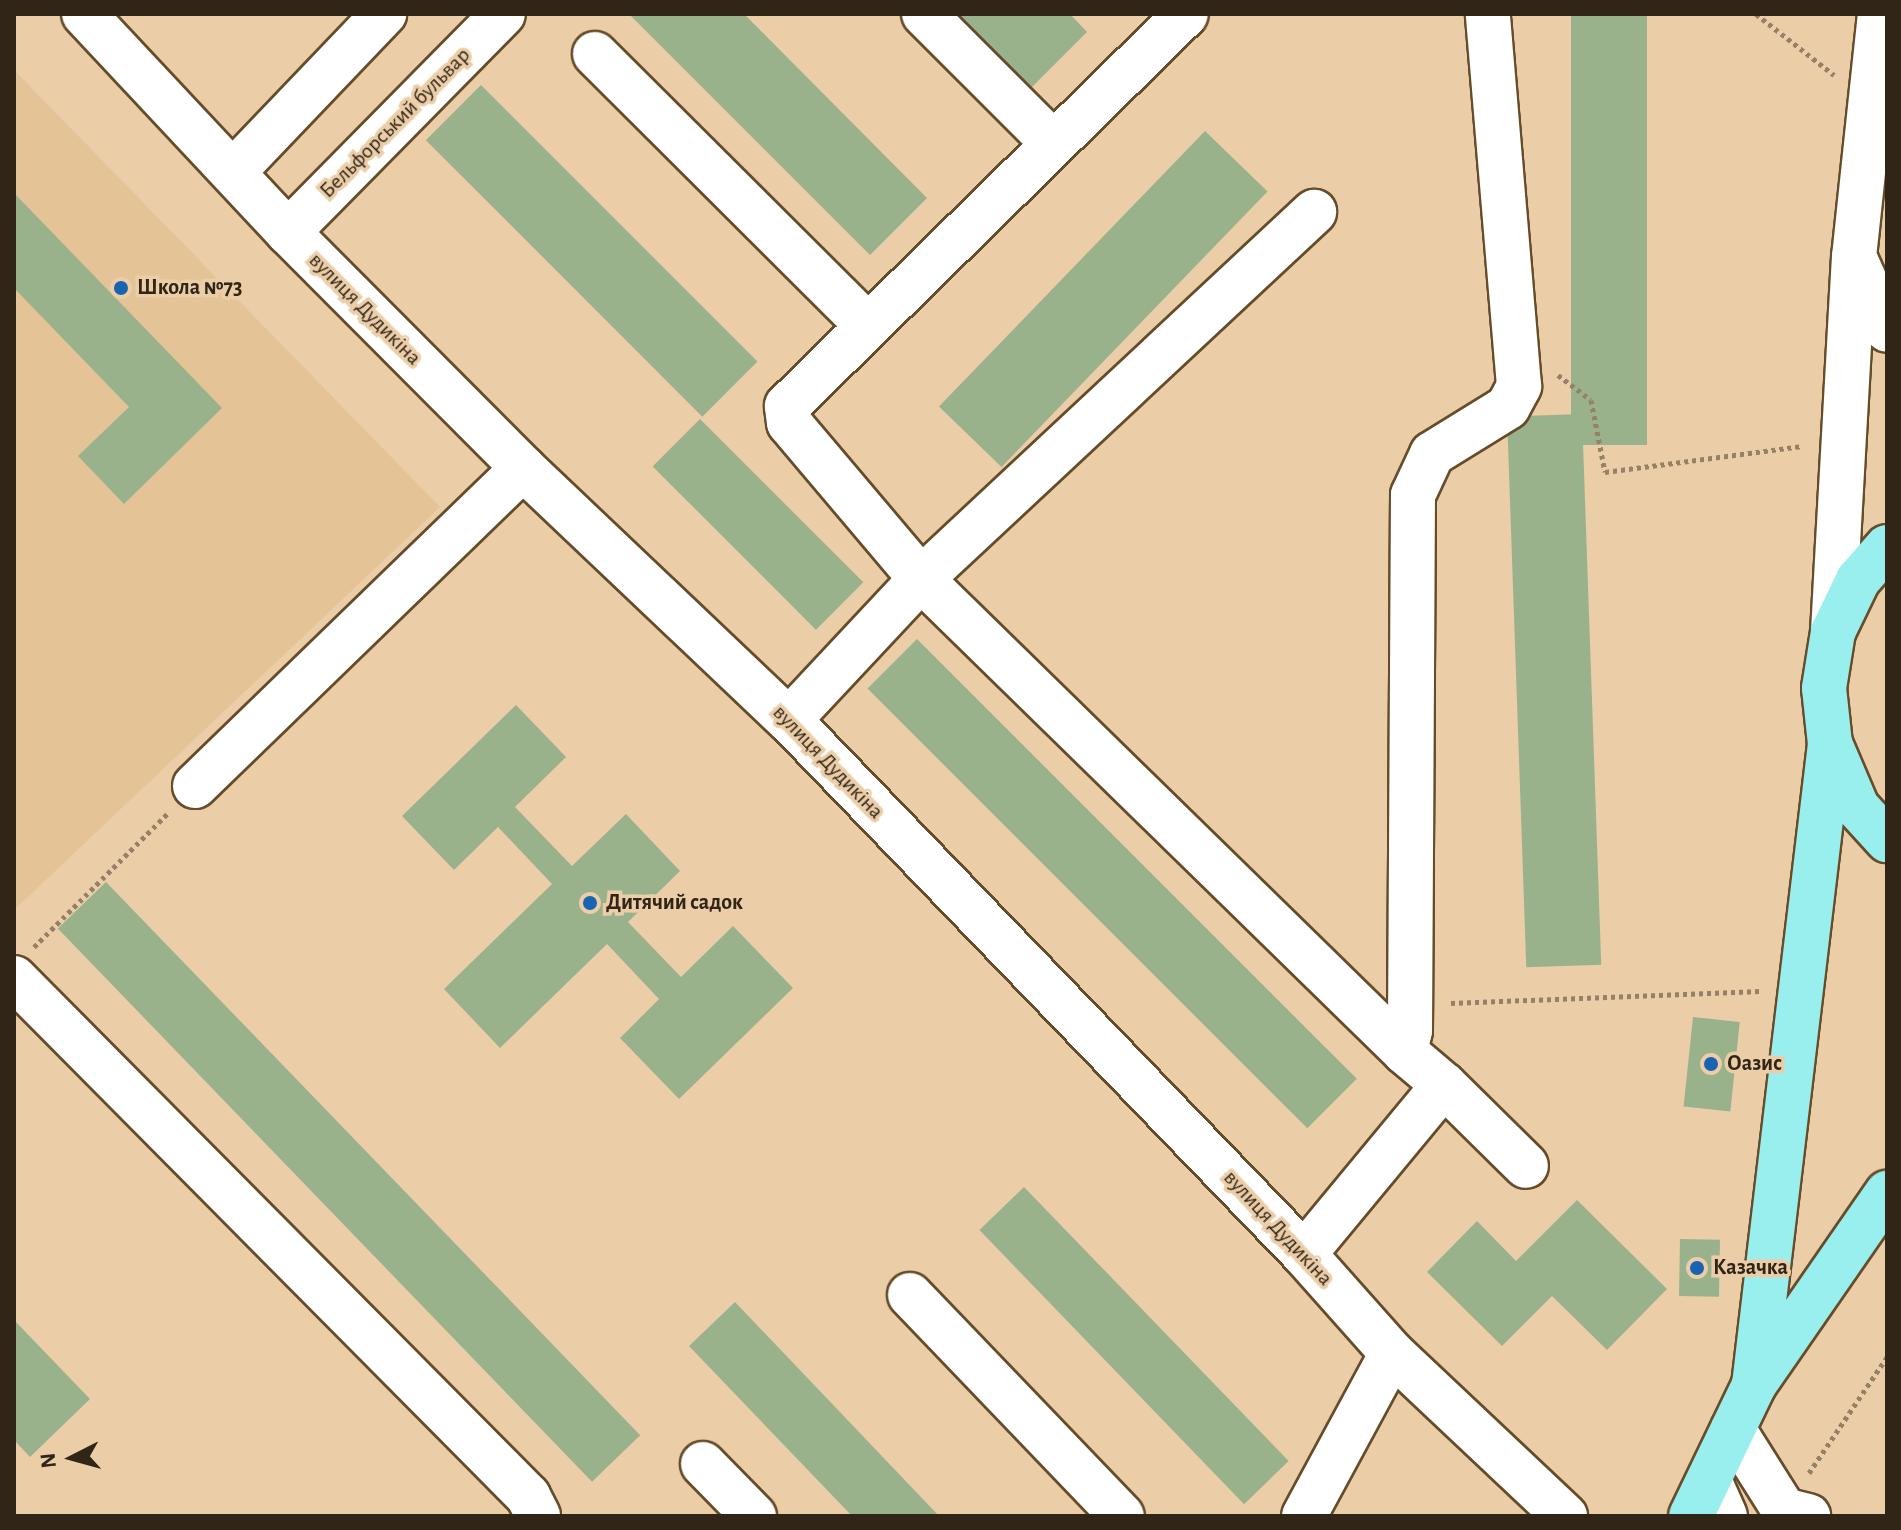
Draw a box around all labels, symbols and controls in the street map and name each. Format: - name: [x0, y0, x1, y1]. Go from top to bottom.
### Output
- street label: Бельфорський бульвар: [314, 42, 476, 204]
- street label: вулиця Дудикіна: [303, 247, 427, 371]
- place label: Школа №73: [137, 275, 242, 301]
- marker: Школа №73: [112, 279, 130, 297]
- street label: вулиця Дудикіна: [767, 700, 889, 824]
- place label: Дитячий садок: [606, 890, 743, 916]
- marker: Дитячий садок: [581, 894, 599, 912]
- place label: Оазис: [1727, 1051, 1782, 1077]
- marker: Оазис: [1702, 1055, 1720, 1073]
- street label: вулиця Дудикіна: [1218, 1165, 1338, 1291]
- place label: Казачка: [1713, 1255, 1788, 1281]
- marker: Казачка: [1688, 1259, 1706, 1277]
- north arrow: [32, 1418, 112, 1498]
- text: N: [36, 1452, 60, 1469]

